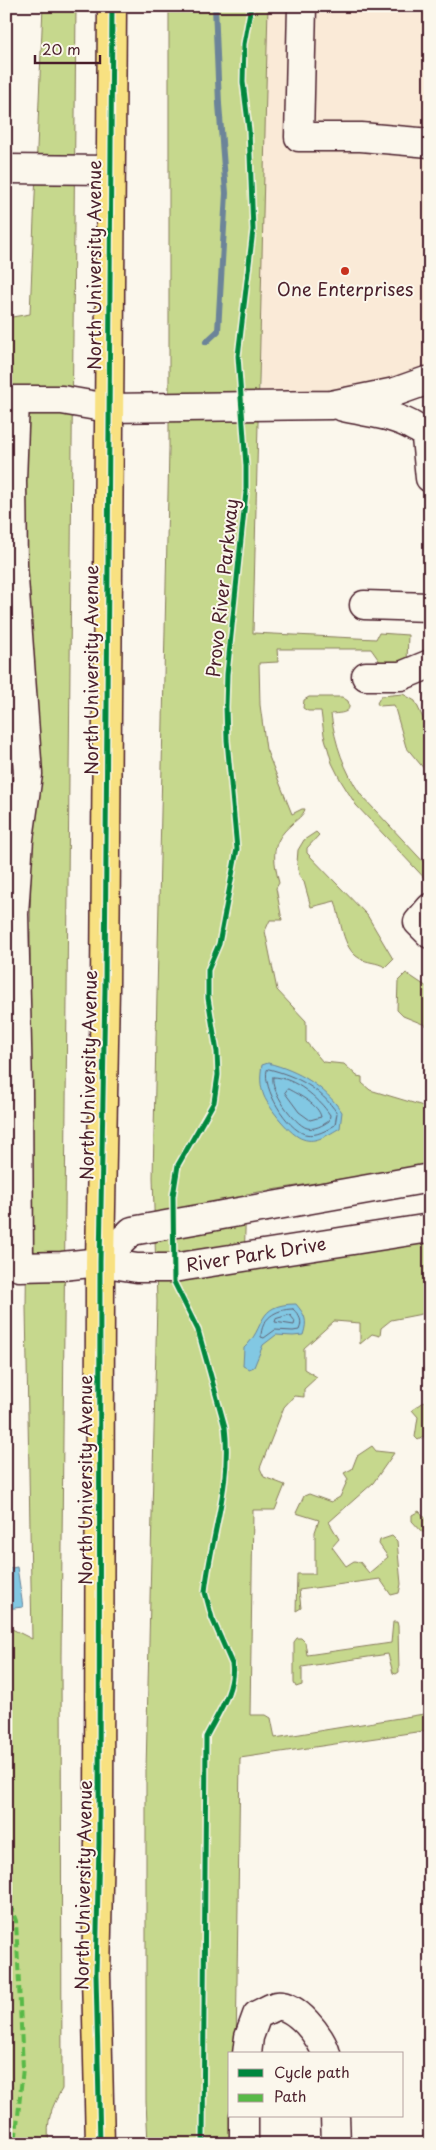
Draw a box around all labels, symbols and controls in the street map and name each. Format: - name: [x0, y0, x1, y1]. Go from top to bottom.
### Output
- scale bar: [35, 32, 100, 64]
- text: 20 m: [42, 37, 81, 60]
- street label: North University Avenue: [80, 160, 107, 370]
- marker: One Enterprises: [339, 265, 351, 277]
- place label: One Enterprises: [277, 275, 413, 302]
- street label: Provo River Parkway: [199, 497, 244, 678]
- street label: North University Avenue: [77, 565, 104, 775]
- street label: North University Avenue: [72, 970, 103, 1180]
- street label: River Park Drive: [184, 1229, 328, 1278]
- street label: North University Avenue: [71, 1375, 98, 1585]
- street label: North University Avenue: [67, 1780, 98, 1990]
- legend: [228, 2052, 404, 2118]
- text: Cycle path: [274, 2060, 350, 2083]
- text: Path: [274, 2084, 306, 2107]

